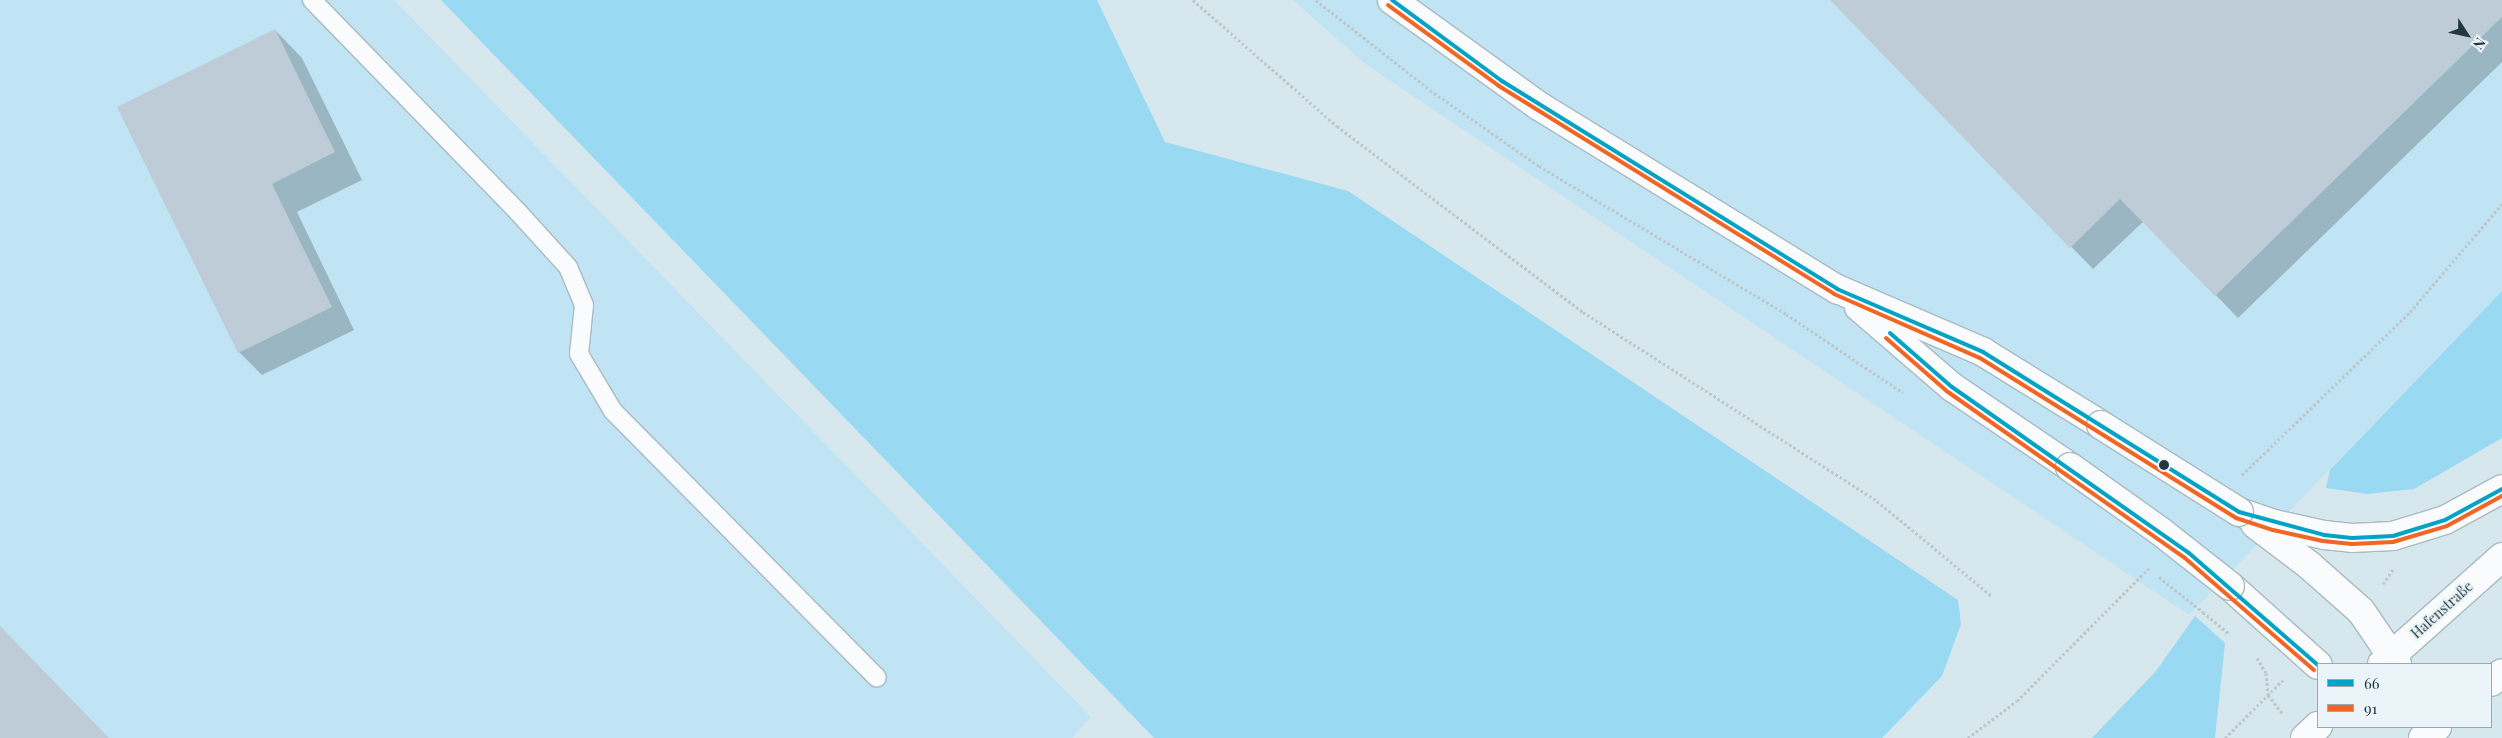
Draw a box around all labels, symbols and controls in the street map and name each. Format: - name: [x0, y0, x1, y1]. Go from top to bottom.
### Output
- north arrow: [2442, 10, 2492, 60]
- text: N: [2469, 34, 2490, 53]
- unlabelled marker: [2159, 460, 2169, 470]
- street label: Hafenstraße: [2408, 578, 2476, 642]
- legend: [2317, 663, 2492, 728]
- text: 66: [2364, 673, 2380, 693]
- text: 91: [2364, 698, 2377, 718]

